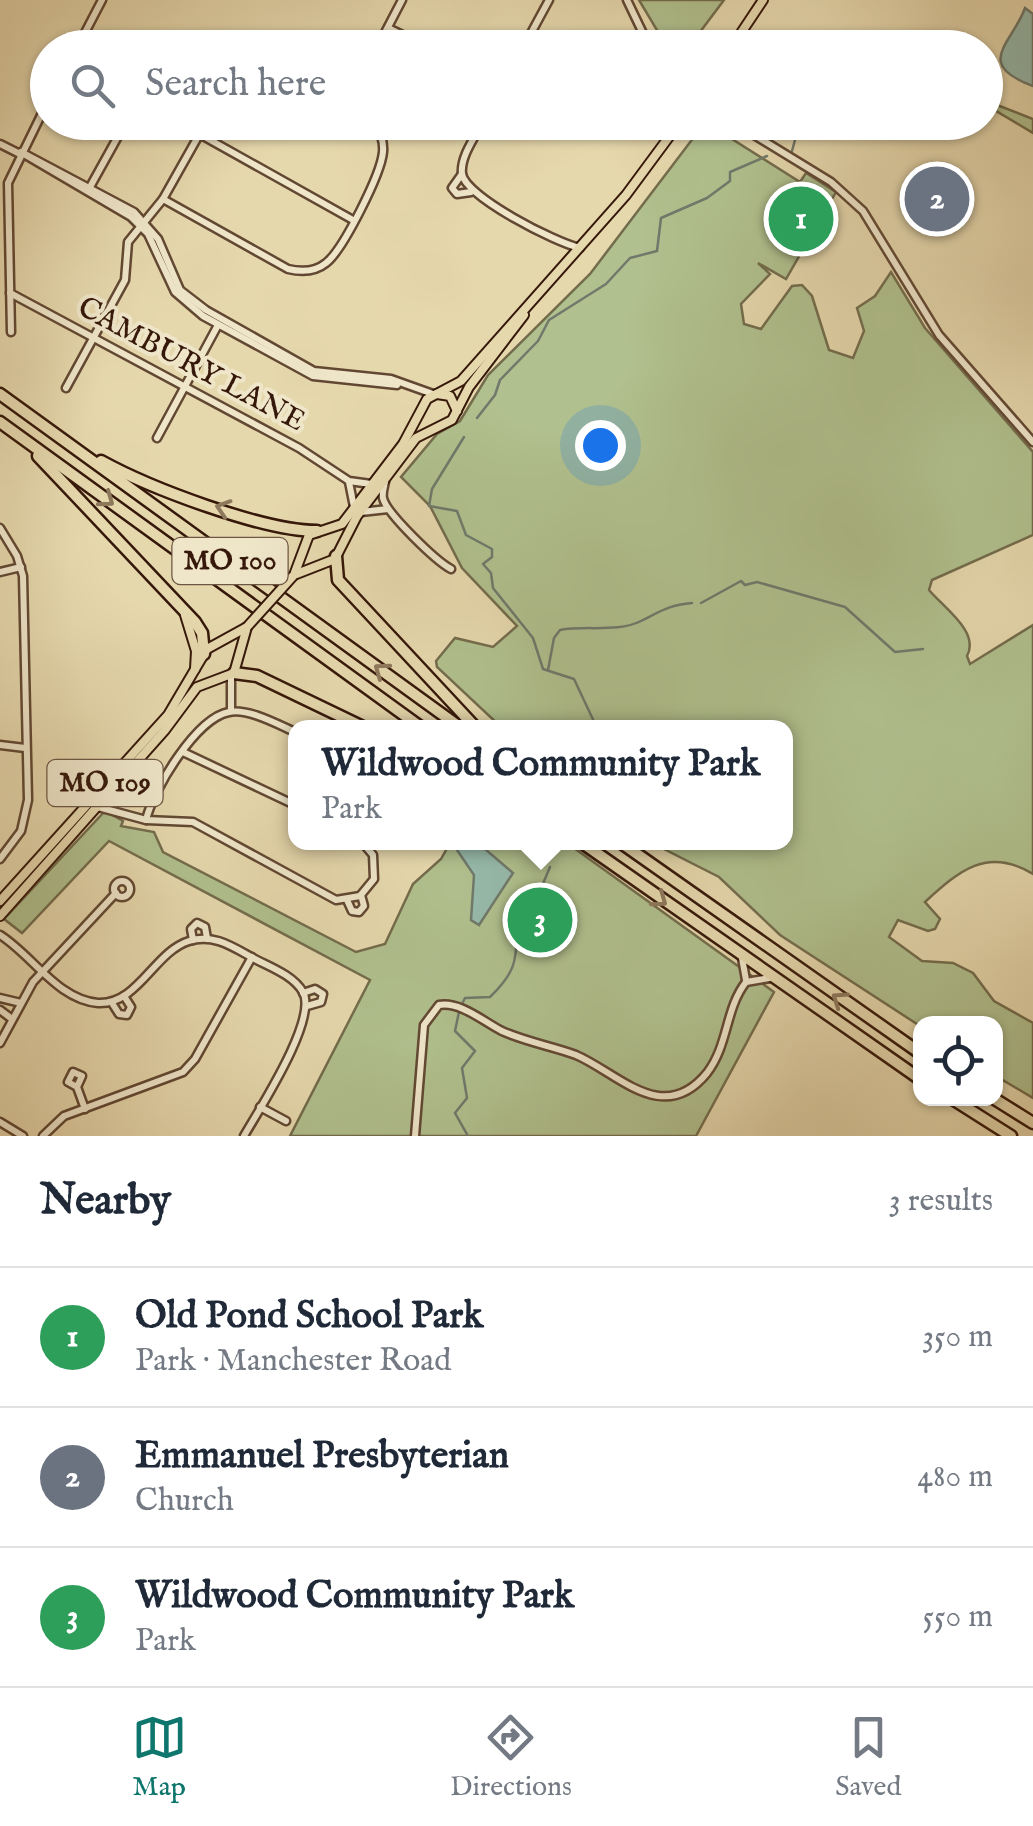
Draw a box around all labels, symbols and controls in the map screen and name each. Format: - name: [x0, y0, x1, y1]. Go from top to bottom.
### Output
- search box: [30, 30, 1003, 140]
- icon: search: [65, 58, 120, 113]
- text: Search here: [145, 61, 326, 109]
- pin: 2: [904, 162, 970, 236]
- pin: 1: [768, 182, 834, 256]
- street label: CAMBURY LANE: [71, 289, 311, 441]
- your location: [575, 420, 626, 471]
- one-way arrow: [96, 488, 114, 506]
- one-way arrow: [216, 499, 233, 520]
- road number: MO 100: [172, 538, 288, 584]
- one-way arrow: [374, 664, 393, 683]
- popup: [288, 720, 793, 850]
- text: Wildwood Community Park: [321, 741, 760, 789]
- road number: MO 109: [48, 760, 162, 806]
- text: Park: [321, 789, 382, 830]
- pin: 3: [508, 882, 572, 958]
- one-way arrow: [649, 887, 668, 906]
- one-way arrow: [832, 993, 851, 1011]
- map controls: [913, 1016, 1003, 1106]
- button: locate: [913, 1016, 1003, 1106]
- text: Nearby: [40, 1175, 171, 1228]
- text: 3 results: [889, 1181, 993, 1222]
- text: Old Pond School Park: [135, 1293, 483, 1341]
- text: 1: [67, 1317, 78, 1358]
- text: 350 m: [922, 1317, 993, 1358]
- text: Park · Manchester Road: [135, 1341, 451, 1382]
- text: Emmanuel Presbyterian: [135, 1433, 509, 1481]
- text: 2: [65, 1457, 80, 1498]
- text: 480 m: [917, 1457, 993, 1498]
- text: Church: [135, 1481, 234, 1522]
- text: Wildwood Community Park: [135, 1573, 574, 1621]
- text: 3: [67, 1597, 78, 1638]
- text: 550 m: [923, 1597, 993, 1638]
- text: Park: [135, 1621, 196, 1662]
- tab: Map: [132, 1710, 187, 1805]
- tab: Directions: [450, 1710, 572, 1805]
- tab: Saved: [835, 1710, 901, 1805]

